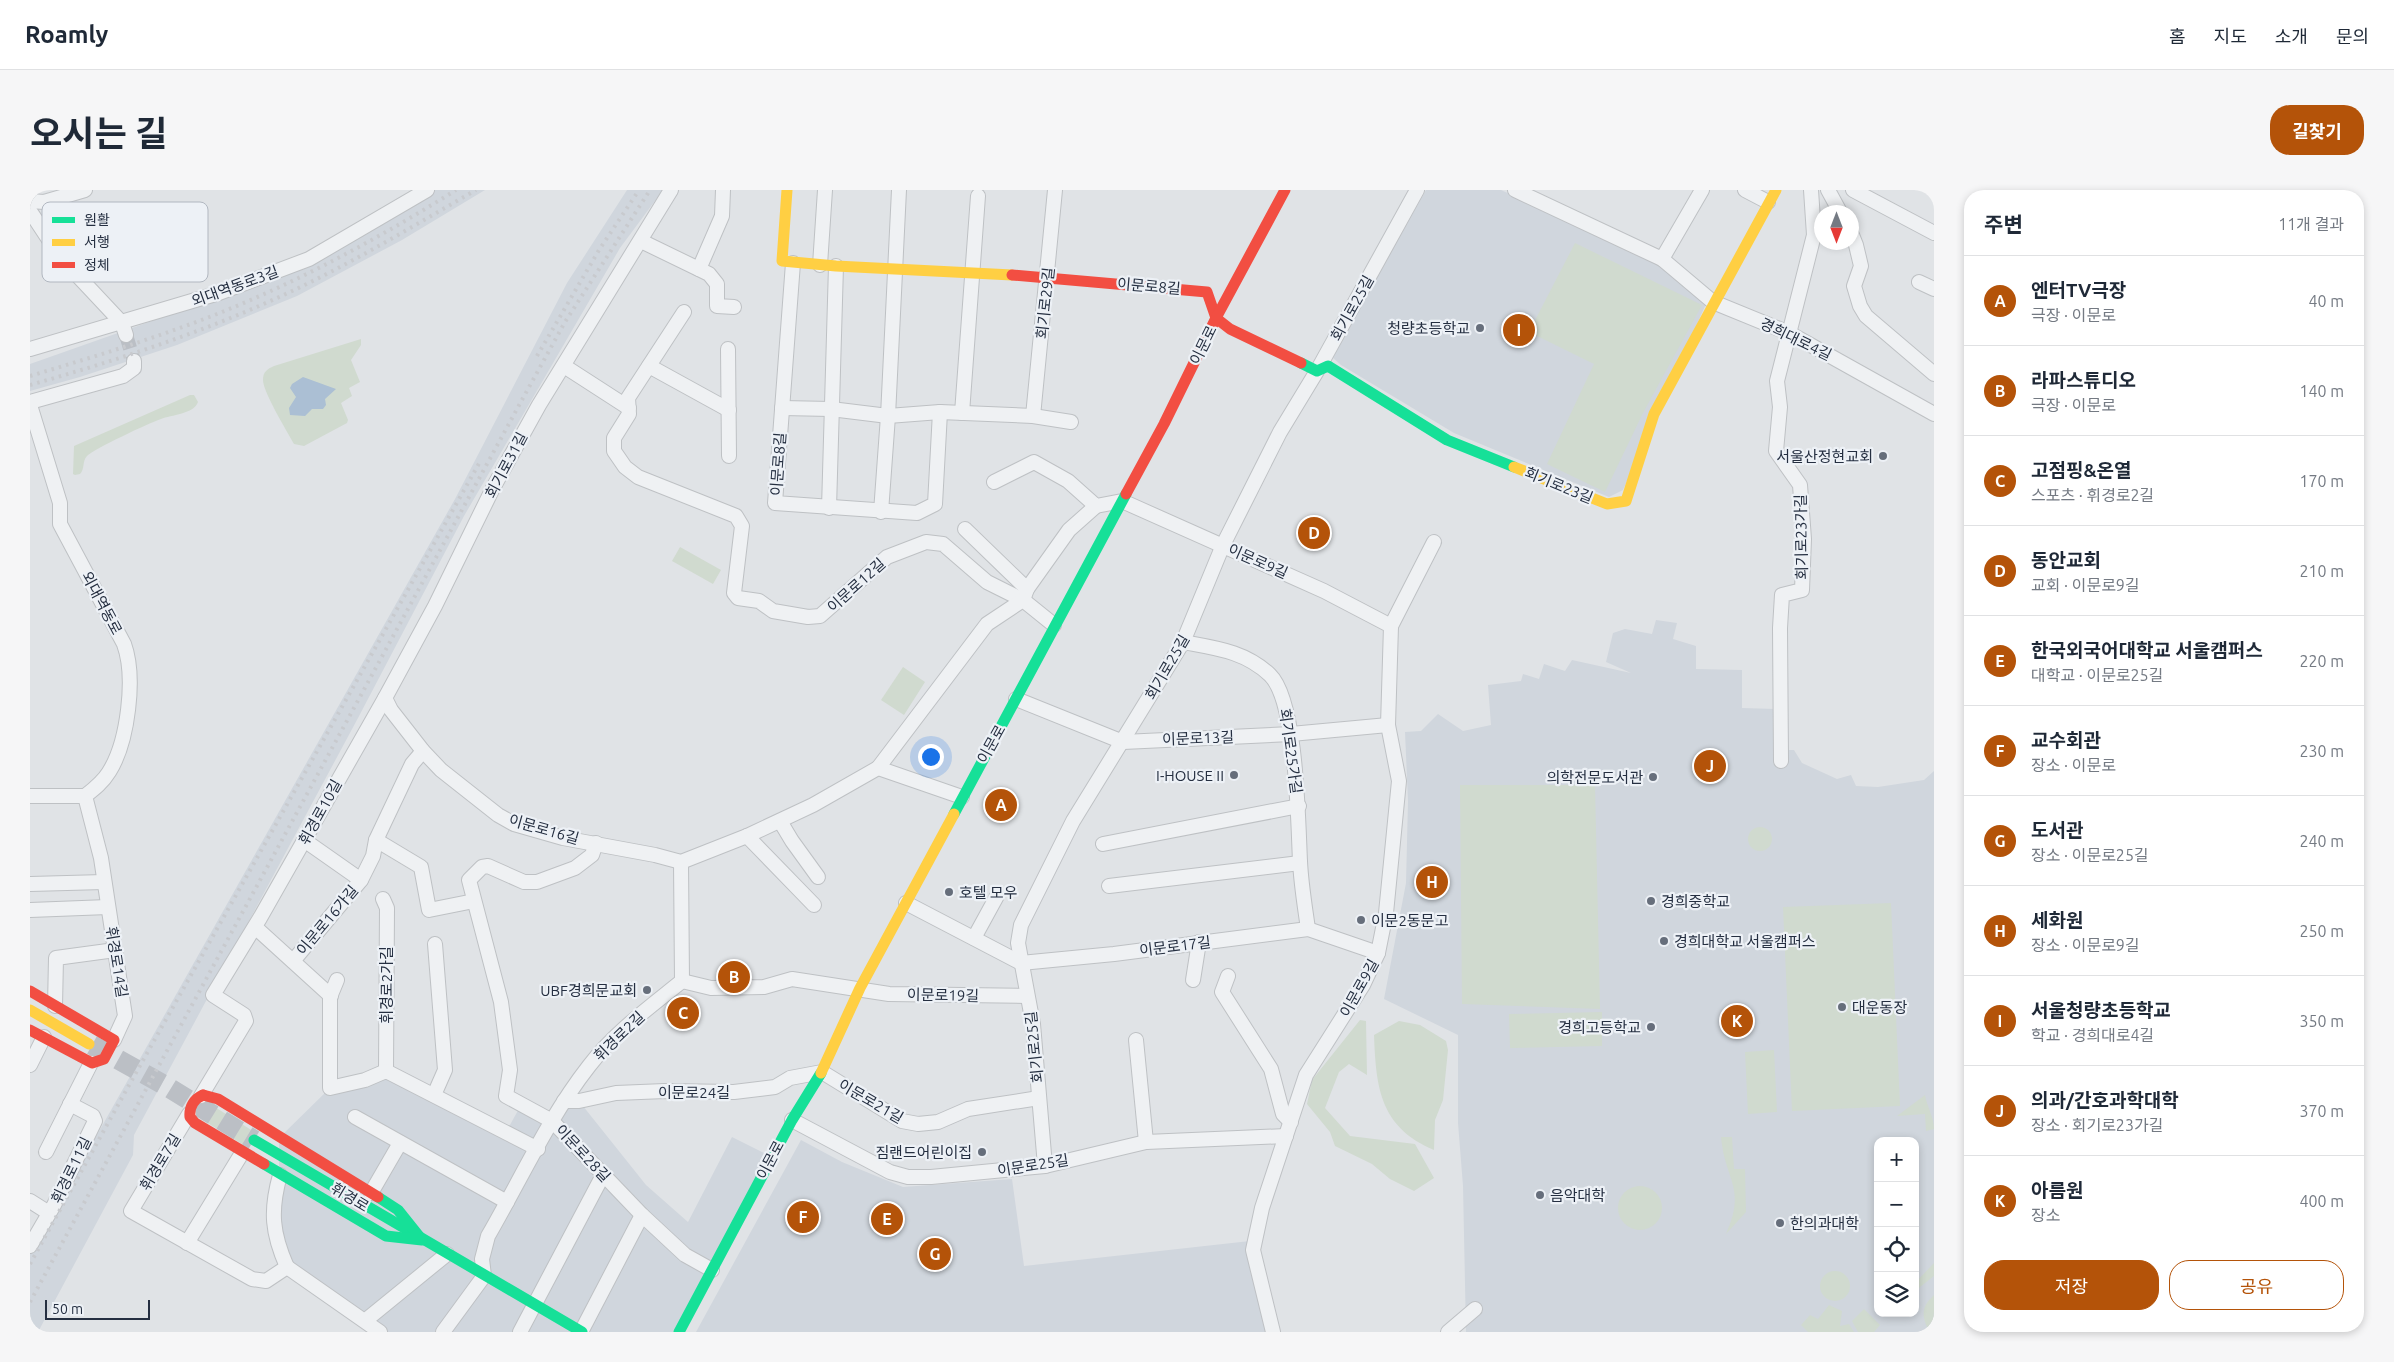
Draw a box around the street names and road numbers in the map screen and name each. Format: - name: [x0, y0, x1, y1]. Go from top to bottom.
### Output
- street label: 외대역동로3길: [189, 262, 281, 310]
- street label: 회기로29길: [1033, 266, 1057, 340]
- street label: 회기로25길: [1327, 272, 1377, 344]
- street label: 이문로8길: [1117, 275, 1181, 297]
- street label: 경희대로4길: [1757, 314, 1835, 364]
- street label: 이문로: [1186, 323, 1220, 367]
- street label: 회기로31길: [482, 429, 530, 501]
- street label: 이문로8길: [767, 432, 789, 496]
- street label: 회기로23길: [1522, 464, 1596, 506]
- street label: 회기로23가길: [1792, 494, 1810, 580]
- street label: 이문로9길: [1225, 540, 1291, 582]
- street label: 이문로12길: [824, 555, 888, 615]
- street label: 외대역동로: [78, 569, 126, 637]
- street label: 회기로25길: [1142, 632, 1192, 702]
- street label: 회기로25가길: [1277, 707, 1305, 795]
- street label: 이문로: [974, 722, 1008, 766]
- street label: 이문로13길: [1162, 728, 1234, 748]
- street label: 휘경로10길: [295, 776, 345, 848]
- street label: 이문로16길: [507, 811, 581, 847]
- street label: 이문로16가길: [293, 882, 361, 958]
- street label: 휘경로14길: [103, 925, 131, 999]
- street label: 이문로17길: [1138, 933, 1212, 959]
- street label: 휘경로2가길: [378, 946, 395, 1024]
- street label: 이문로9길: [1336, 956, 1382, 1020]
- street label: 이문로19길: [907, 986, 979, 1004]
- street label: 휘경로2길: [590, 1008, 648, 1064]
- street label: 회기로25길: [1022, 1010, 1046, 1084]
- street label: 이문로21길: [836, 1076, 906, 1126]
- street label: 이문로24길: [658, 1084, 730, 1101]
- street label: 이문로28길: [552, 1121, 614, 1185]
- street label: 휘경로7길: [136, 1130, 184, 1194]
- street label: 휘경로11길: [48, 1134, 94, 1206]
- street label: 이문로: [753, 1138, 787, 1182]
- street label: 이문로25길: [996, 1151, 1070, 1179]
- street label: 휘경로: [328, 1179, 372, 1215]

